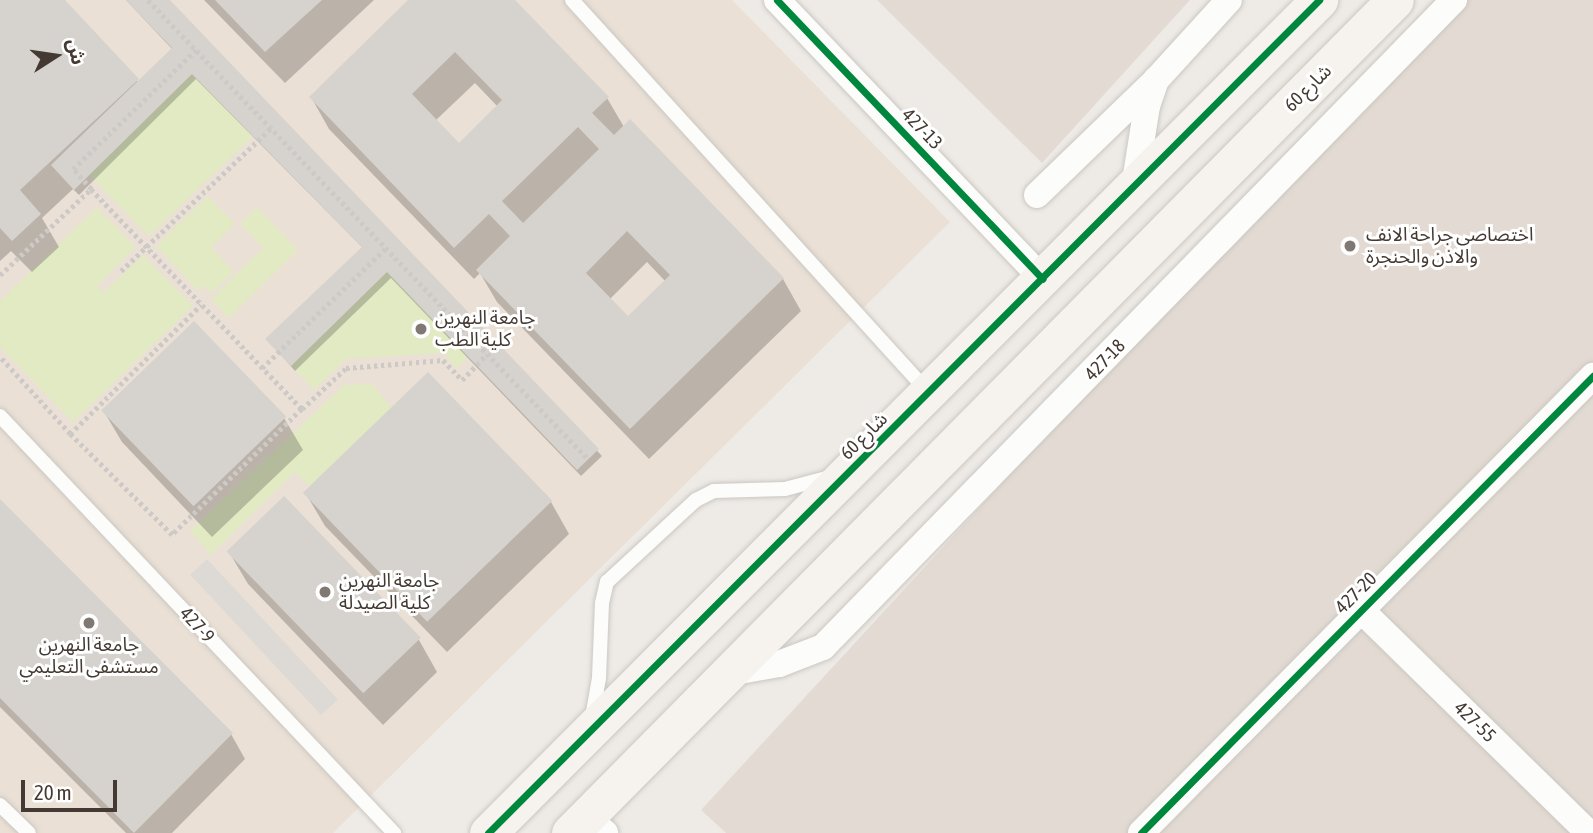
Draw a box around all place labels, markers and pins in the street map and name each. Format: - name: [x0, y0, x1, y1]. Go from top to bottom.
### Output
- place label: اختصاصي جراحة الانف والاذن والحنجرة: [1366, 224, 1533, 268]
- marker: اختصاصي جراحة الانف والاذن والحنجرة: [1340, 236, 1360, 256]
- place label: جامعة النهرين كلية الطب: [435, 307, 536, 351]
- marker: جامعة النهرين كلية الطب: [413, 321, 429, 337]
- place label: جامعة النهرين كلية الصيدلة: [339, 570, 440, 614]
- marker: جامعة النهرين كلية الصيدلة: [317, 584, 333, 600]
- marker: جامعة النهرين مستشفى التعليمي: [81, 615, 97, 631]
- place label: جامعة النهرين مستشفى التعليمي: [19, 634, 159, 678]

